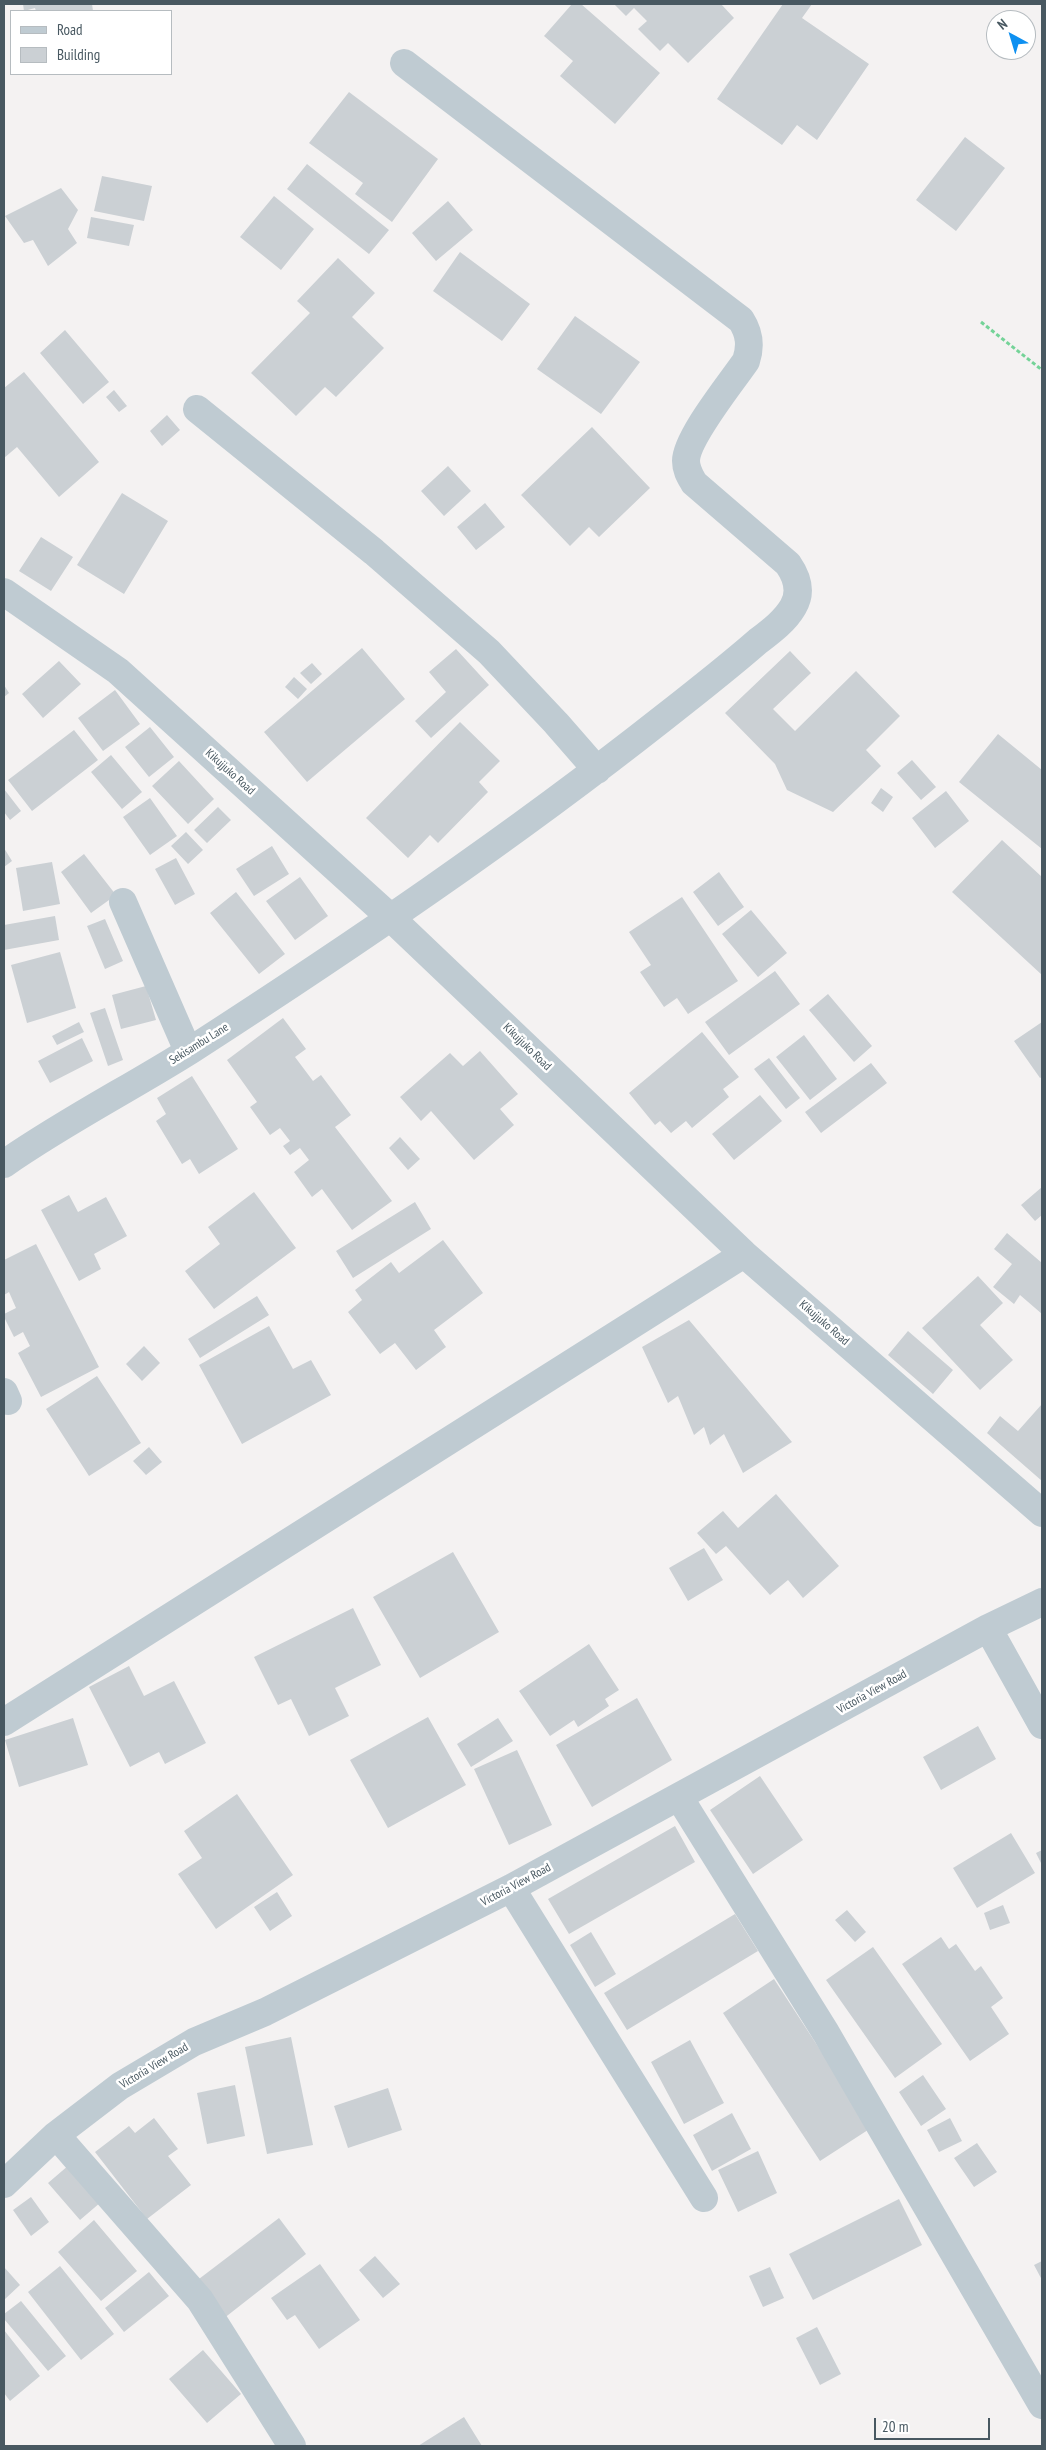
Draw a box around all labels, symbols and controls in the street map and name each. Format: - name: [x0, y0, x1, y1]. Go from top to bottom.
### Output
- legend: [10, 10, 172, 75]
- north arrow: [986, 10, 1036, 60]
- text: N: [994, 15, 1011, 33]
- text: Road: [57, 20, 83, 39]
- text: Building: [57, 45, 100, 64]
- street label: Kikujjuko Road: [202, 746, 258, 798]
- street label: Sekisambu Lane: [167, 1020, 231, 1068]
- street label: Kikujjuko Road: [500, 1020, 554, 1074]
- street label: Kikujjuko Road: [796, 1297, 852, 1349]
- street label: Victoria View Road: [835, 1667, 909, 1717]
- street label: Victoria View Road: [479, 1861, 553, 1909]
- street label: Victoria View Road: [117, 2040, 191, 2092]
- scale bar: [876, 2408, 992, 2440]
- text: 20 m: [882, 2417, 908, 2436]

